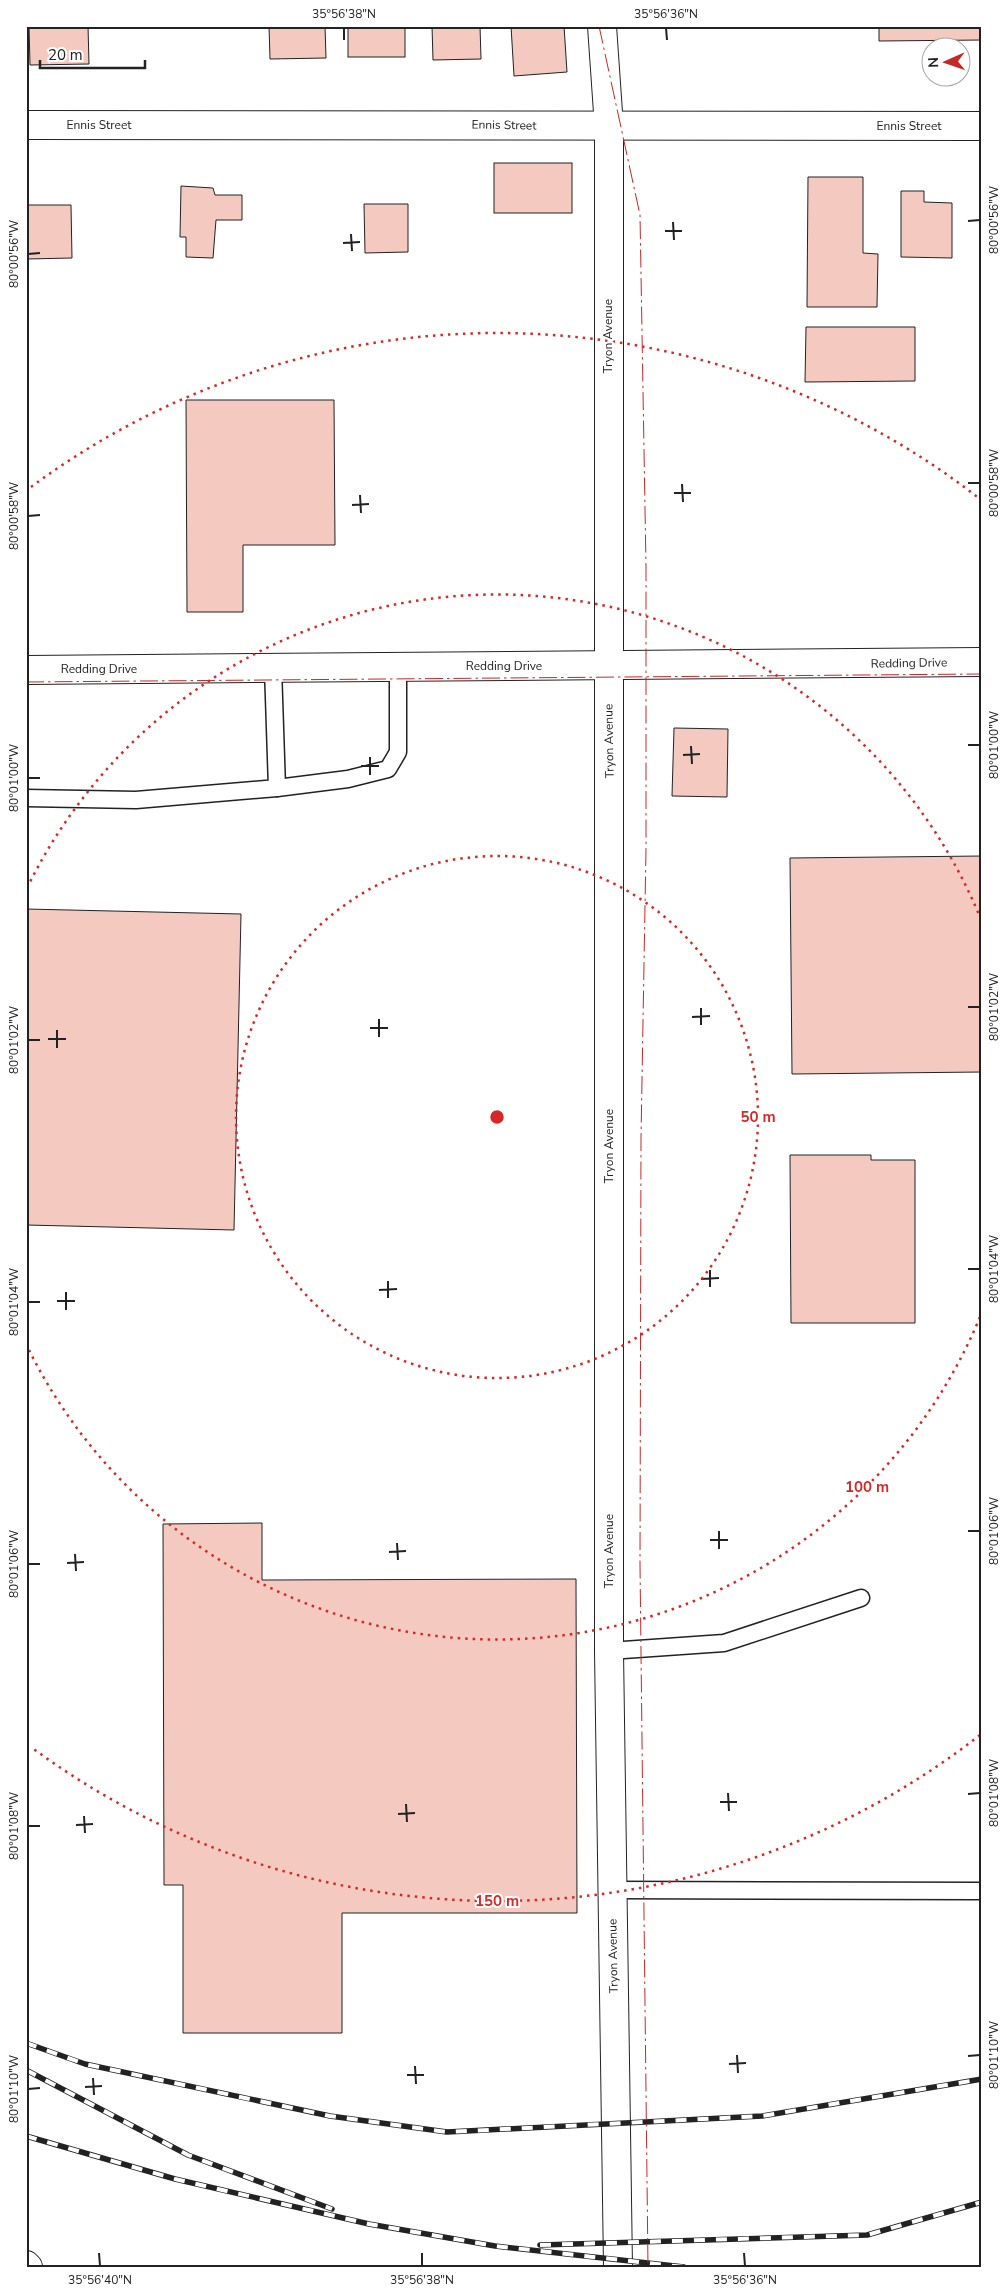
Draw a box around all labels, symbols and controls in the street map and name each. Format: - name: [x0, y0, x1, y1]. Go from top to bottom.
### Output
- text: 35°56'38"N: [312, 6, 376, 22]
- text: 35°56'36"N: [634, 6, 698, 22]
- scale bar: [40, 38, 145, 70]
- north arrow: [920, 38, 970, 88]
- text: 20 m: [48, 45, 83, 65]
- text: N: [924, 57, 943, 68]
- street label: Ennis Street: [471, 116, 537, 134]
- street label: Ennis Street: [66, 117, 132, 133]
- street label: Ennis Street: [876, 118, 942, 134]
- text: 80°00'56"W: [986, 186, 1002, 254]
- text: 80°00'56"W: [6, 220, 22, 288]
- street label: Tryon Avenue: [600, 299, 616, 373]
- text: 80°00'58"W: [986, 449, 1002, 517]
- text: 80°00'58"W: [6, 482, 22, 550]
- street label: Redding Drive: [871, 654, 947, 672]
- street label: Redding Drive: [466, 658, 542, 674]
- street label: Redding Drive: [61, 661, 137, 677]
- street label: Tryon Avenue: [600, 704, 618, 778]
- text: 80°01'00"W: [986, 711, 1002, 779]
- text: 80°01'00"W: [6, 744, 22, 812]
- text: 80°01'02"W: [986, 973, 1002, 1041]
- text: 80°01'02"W: [6, 1006, 22, 1074]
- text: 50 m: [740, 1107, 776, 1127]
- centre of rings: [488, 1108, 506, 1126]
- street label: Tryon Avenue: [601, 1109, 617, 1183]
- text: 80°01'04"W: [986, 1235, 1002, 1303]
- text: 80°01'04"W: [6, 1268, 22, 1336]
- text: 100 m: [845, 1477, 889, 1497]
- text: 80°01'06"W: [986, 1497, 1002, 1565]
- street label: Tryon Avenue: [601, 1514, 617, 1588]
- text: 80°01'06"W: [6, 1530, 22, 1598]
- text: 80°01'08"W: [986, 1759, 1002, 1827]
- text: 80°01'08"W: [6, 1792, 22, 1860]
- text: 150 m: [475, 1891, 519, 1911]
- street label: Tryon Avenue: [604, 1919, 622, 1993]
- text: 80°01'10"W: [986, 2021, 1002, 2089]
- text: 80°01'10"W: [6, 2055, 22, 2123]
- text: 35°56'40"N: [68, 2272, 132, 2288]
- text: 35°56'38"N: [390, 2272, 454, 2288]
- text: 35°56'36"N: [713, 2272, 777, 2288]

